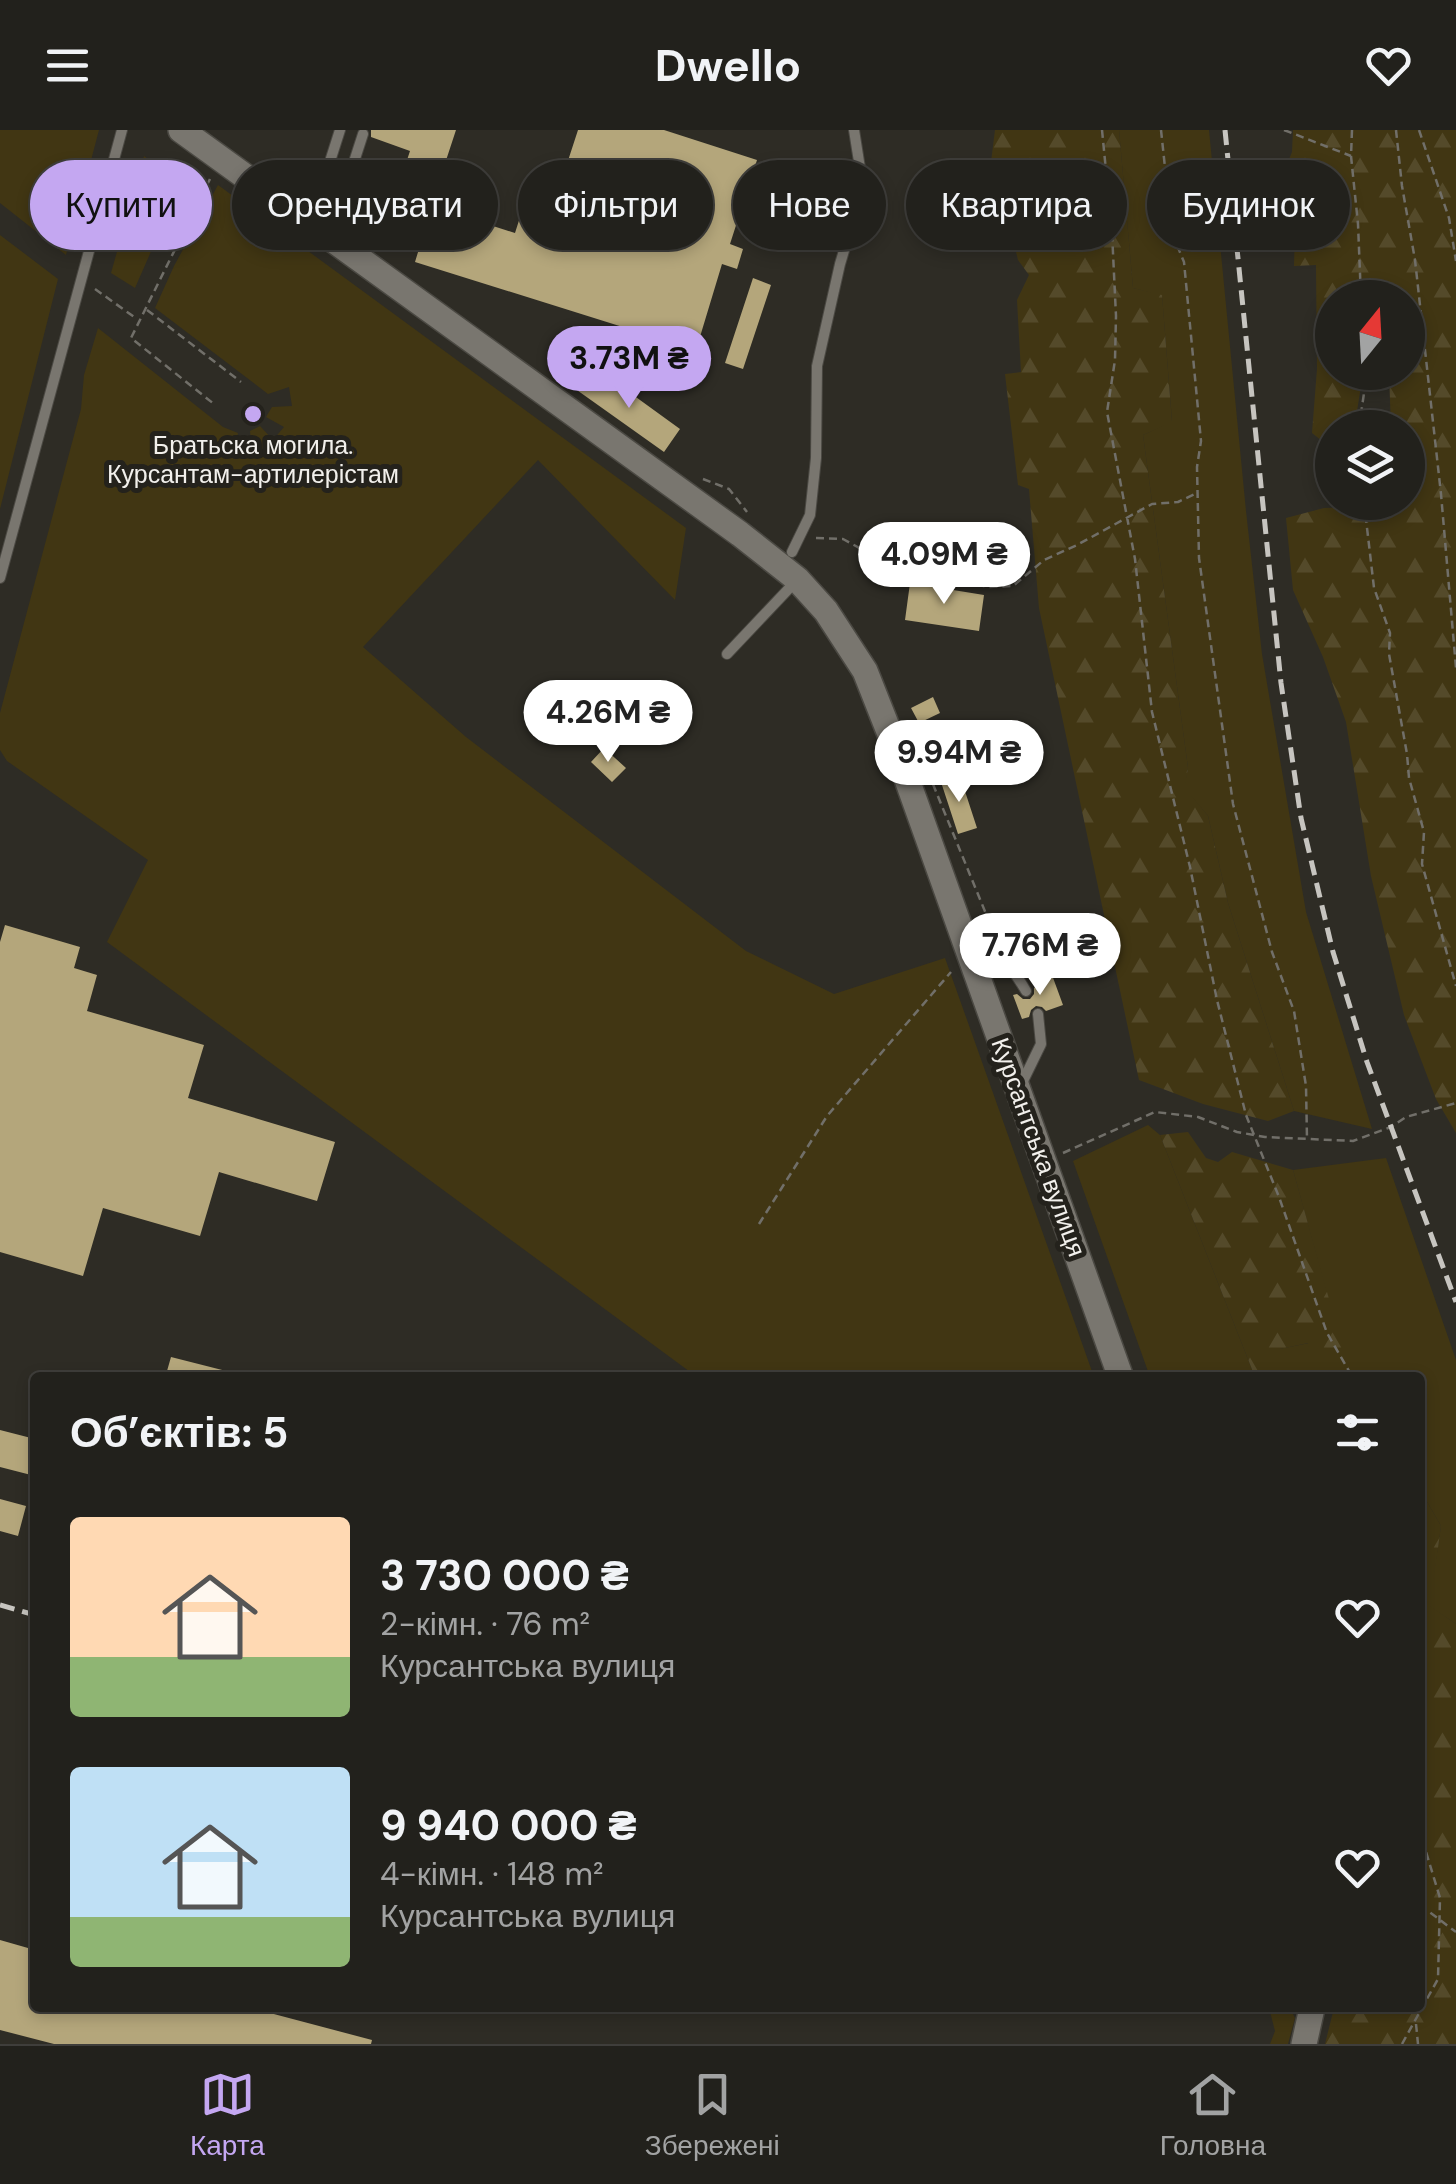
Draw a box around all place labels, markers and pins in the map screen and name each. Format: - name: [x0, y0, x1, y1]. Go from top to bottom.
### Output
- pin: 3.73M ₴: [537, 326, 721, 411]
- marker: Братьска могила. Курсантам-артилерістам: [242, 403, 264, 425]
- place label: Братьска могила. Курсантам-артилерістам: [107, 429, 399, 491]
- pin: 4.09M ₴: [852, 522, 1036, 607]
- pin: 4.26M ₴: [516, 680, 700, 765]
- pin: 9.94M ₴: [867, 720, 1051, 805]
- pin: 7.76M ₴: [948, 913, 1132, 998]

